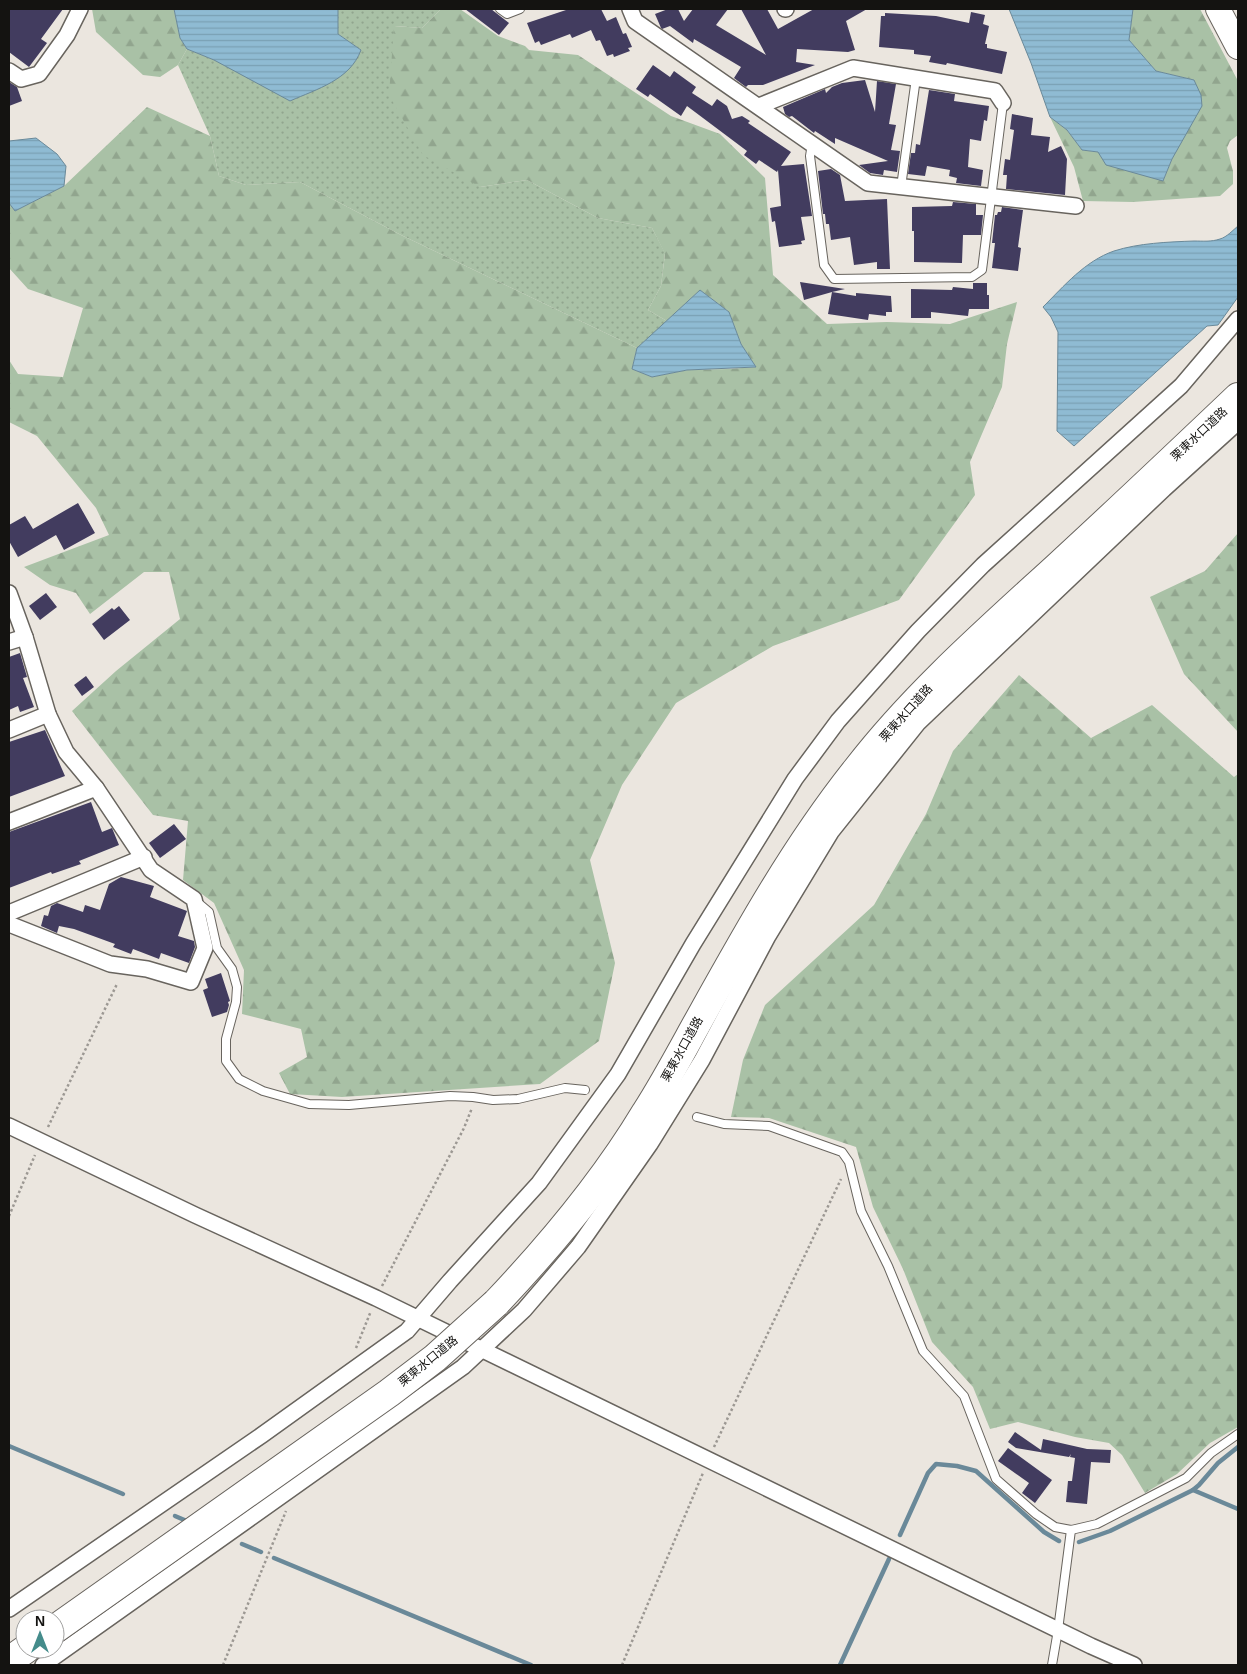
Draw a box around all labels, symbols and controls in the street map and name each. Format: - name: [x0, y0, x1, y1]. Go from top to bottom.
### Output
- street label: 栗東水口道路: [1168, 404, 1230, 464]
- street label: 栗東水口道路: [877, 682, 935, 744]
- street label: 栗東水口道路: [658, 1014, 706, 1084]
- street label: 栗東水口道路: [396, 1333, 460, 1389]
- north arrow: [15, 1609, 65, 1659]
- text: N: [35, 1613, 45, 1629]

